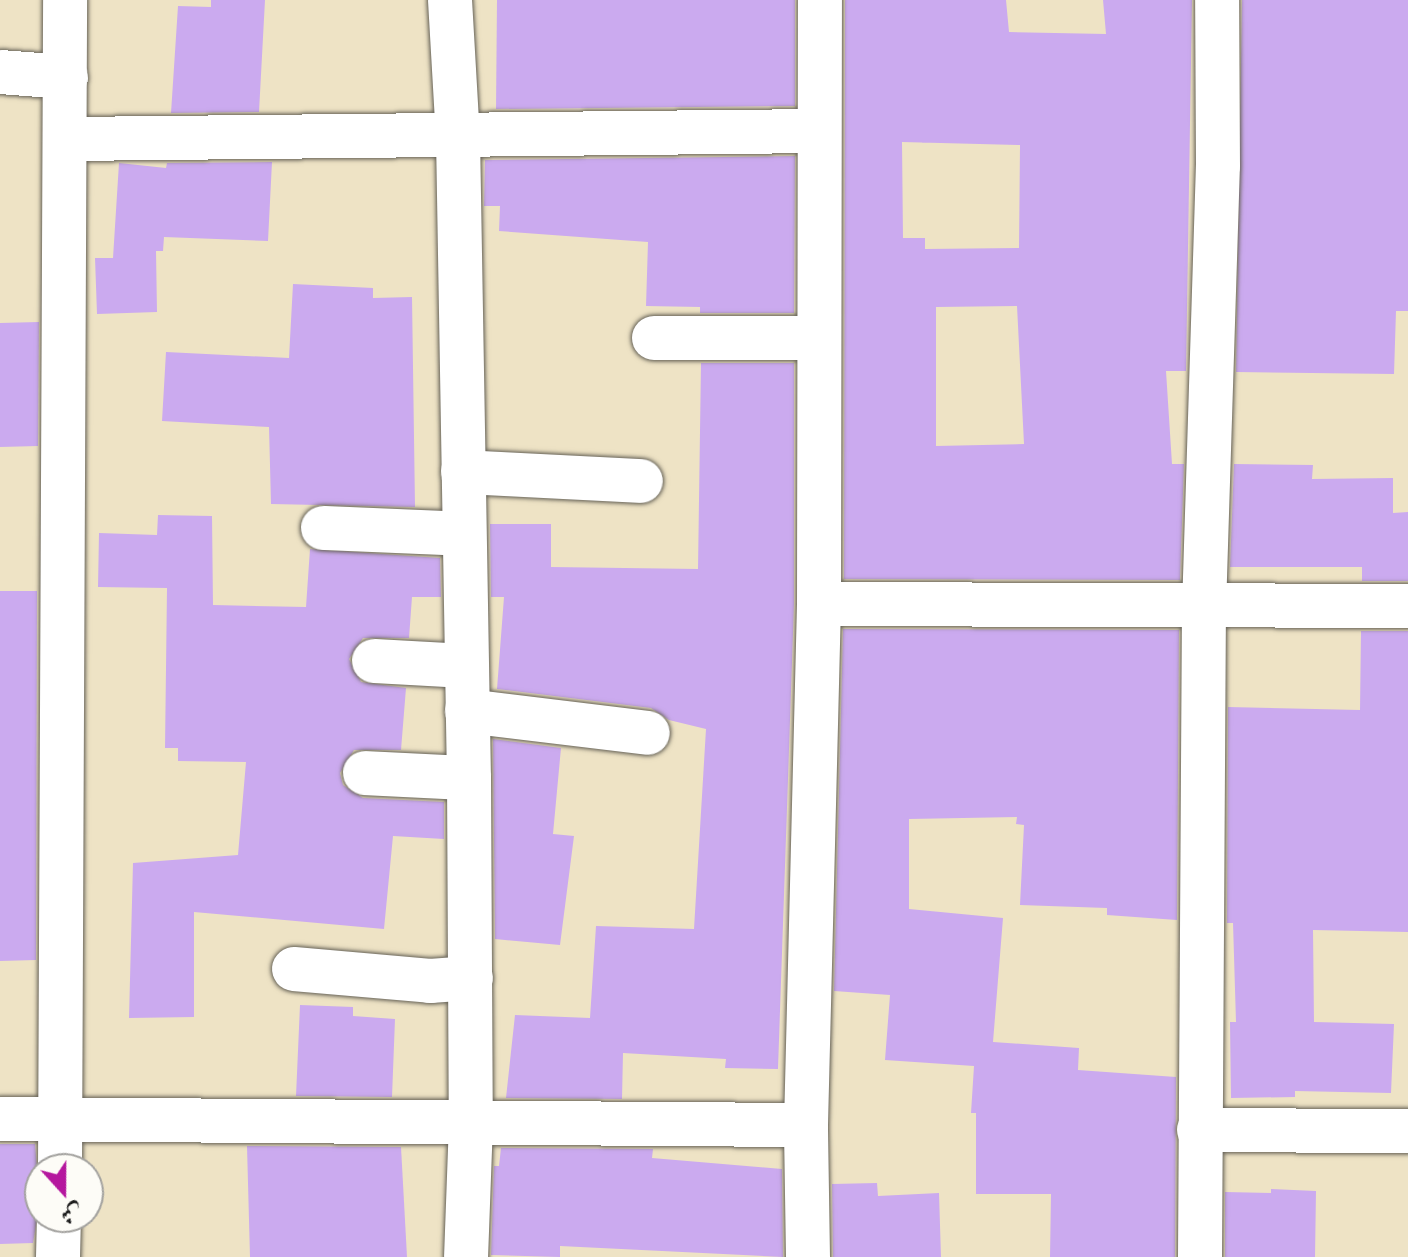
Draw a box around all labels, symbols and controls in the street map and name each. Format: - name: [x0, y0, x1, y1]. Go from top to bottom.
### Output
- north arrow: [24, 1153, 104, 1233]
- text: ش: [56, 1196, 87, 1231]

